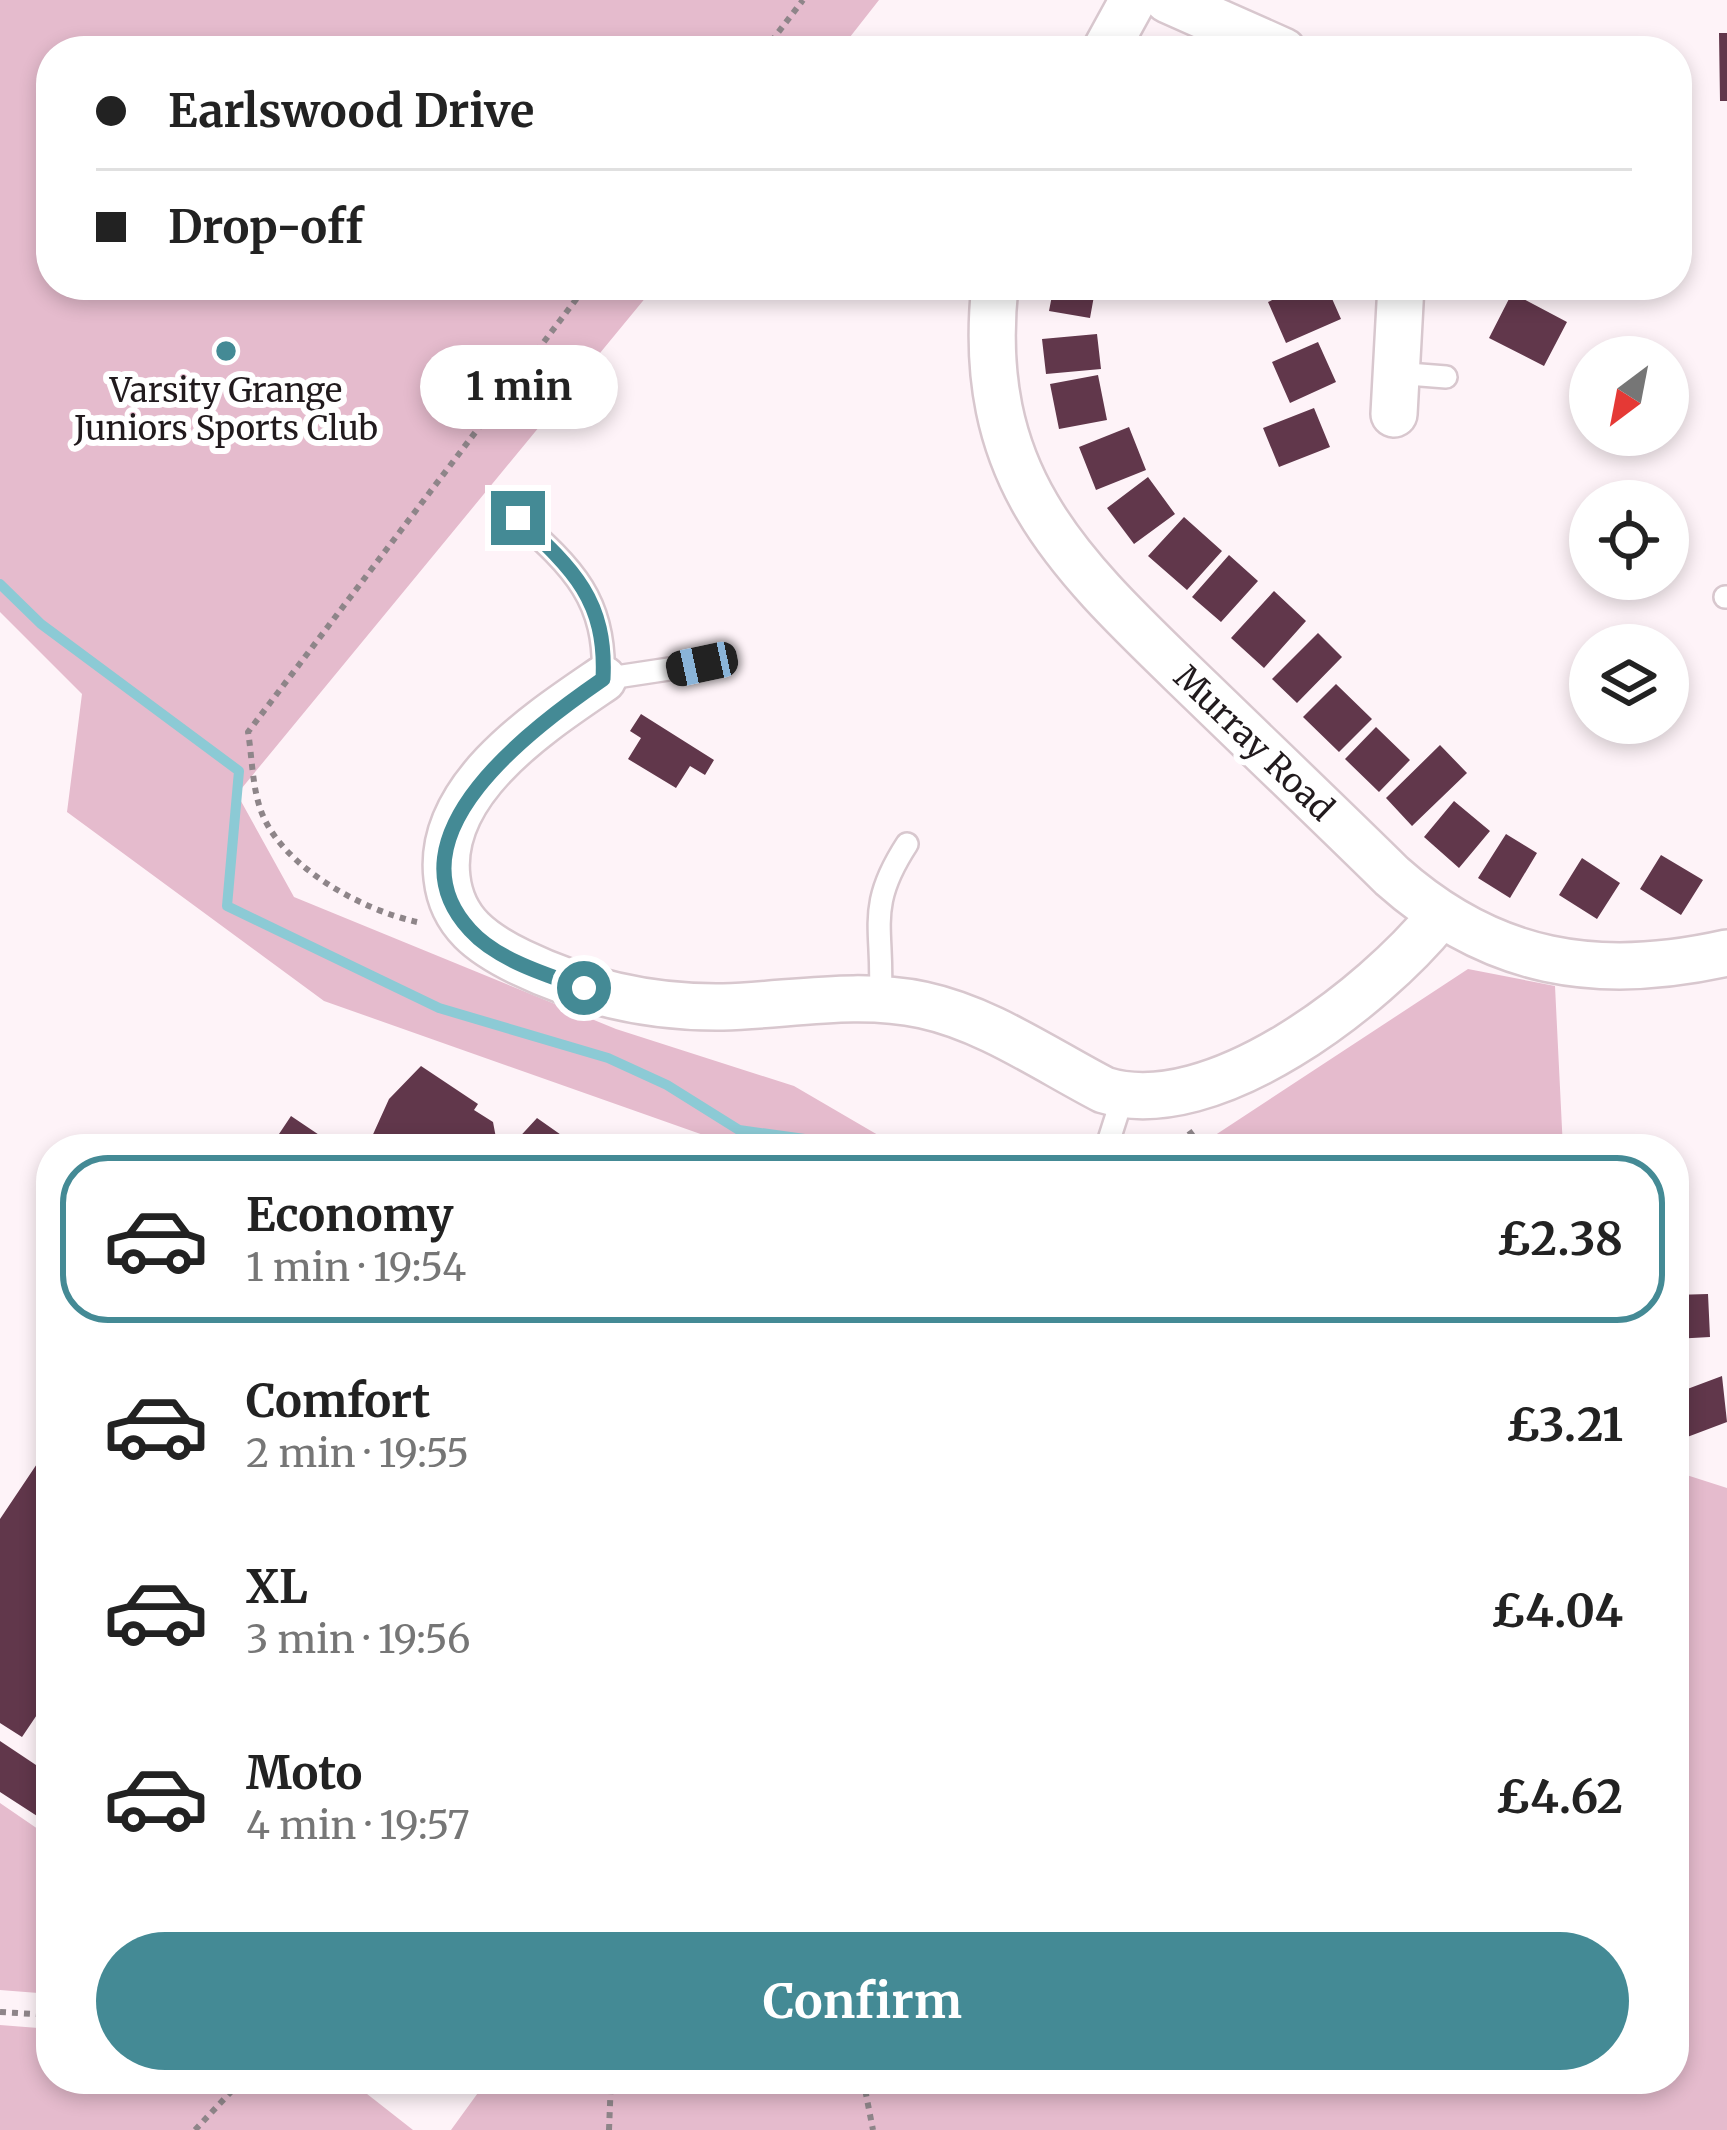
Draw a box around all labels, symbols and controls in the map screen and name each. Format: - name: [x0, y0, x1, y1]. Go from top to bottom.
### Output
- text: Earlswood Drive: [168, 83, 534, 139]
- text: Drop-off: [168, 199, 363, 255]
- north arrow: [1569, 336, 1689, 456]
- map controls: [1569, 336, 1689, 744]
- marker: Varsity Grange Juniors Sports Club: [213, 338, 239, 364]
- callout: 1 min: [419, 344, 617, 428]
- text: 1 min: [466, 362, 572, 411]
- place label: Varsity Grange Juniors Sports Club: [73, 370, 378, 449]
- button: locate: [1569, 480, 1689, 600]
- route end: [491, 491, 545, 545]
- button: layers: [1569, 624, 1689, 744]
- car: [663, 639, 741, 689]
- street label: Murray Road: [1166, 657, 1342, 829]
- route start: [557, 961, 611, 1015]
- icon: car: [102, 1185, 210, 1293]
- text: Economy: [246, 1187, 454, 1243]
- text: £2.38: [1497, 1211, 1623, 1267]
- text: 1 min · 19:54: [246, 1243, 466, 1292]
- icon: car: [102, 1371, 210, 1479]
- text: Comfort: [246, 1373, 430, 1429]
- text: £3.21: [1506, 1397, 1623, 1453]
- text: 2 min · 19:55: [246, 1429, 469, 1478]
- icon: car: [102, 1557, 210, 1665]
- text: XL: [246, 1559, 308, 1615]
- text: £4.04: [1491, 1583, 1623, 1639]
- text: 3 min · 19:56: [246, 1615, 471, 1664]
- icon: car: [102, 1743, 210, 1851]
- text: Moto: [246, 1745, 362, 1801]
- text: £4.62: [1496, 1769, 1623, 1825]
- text: 4 min · 19:57: [246, 1801, 470, 1850]
- button: Confirm: [96, 1932, 1629, 2070]

